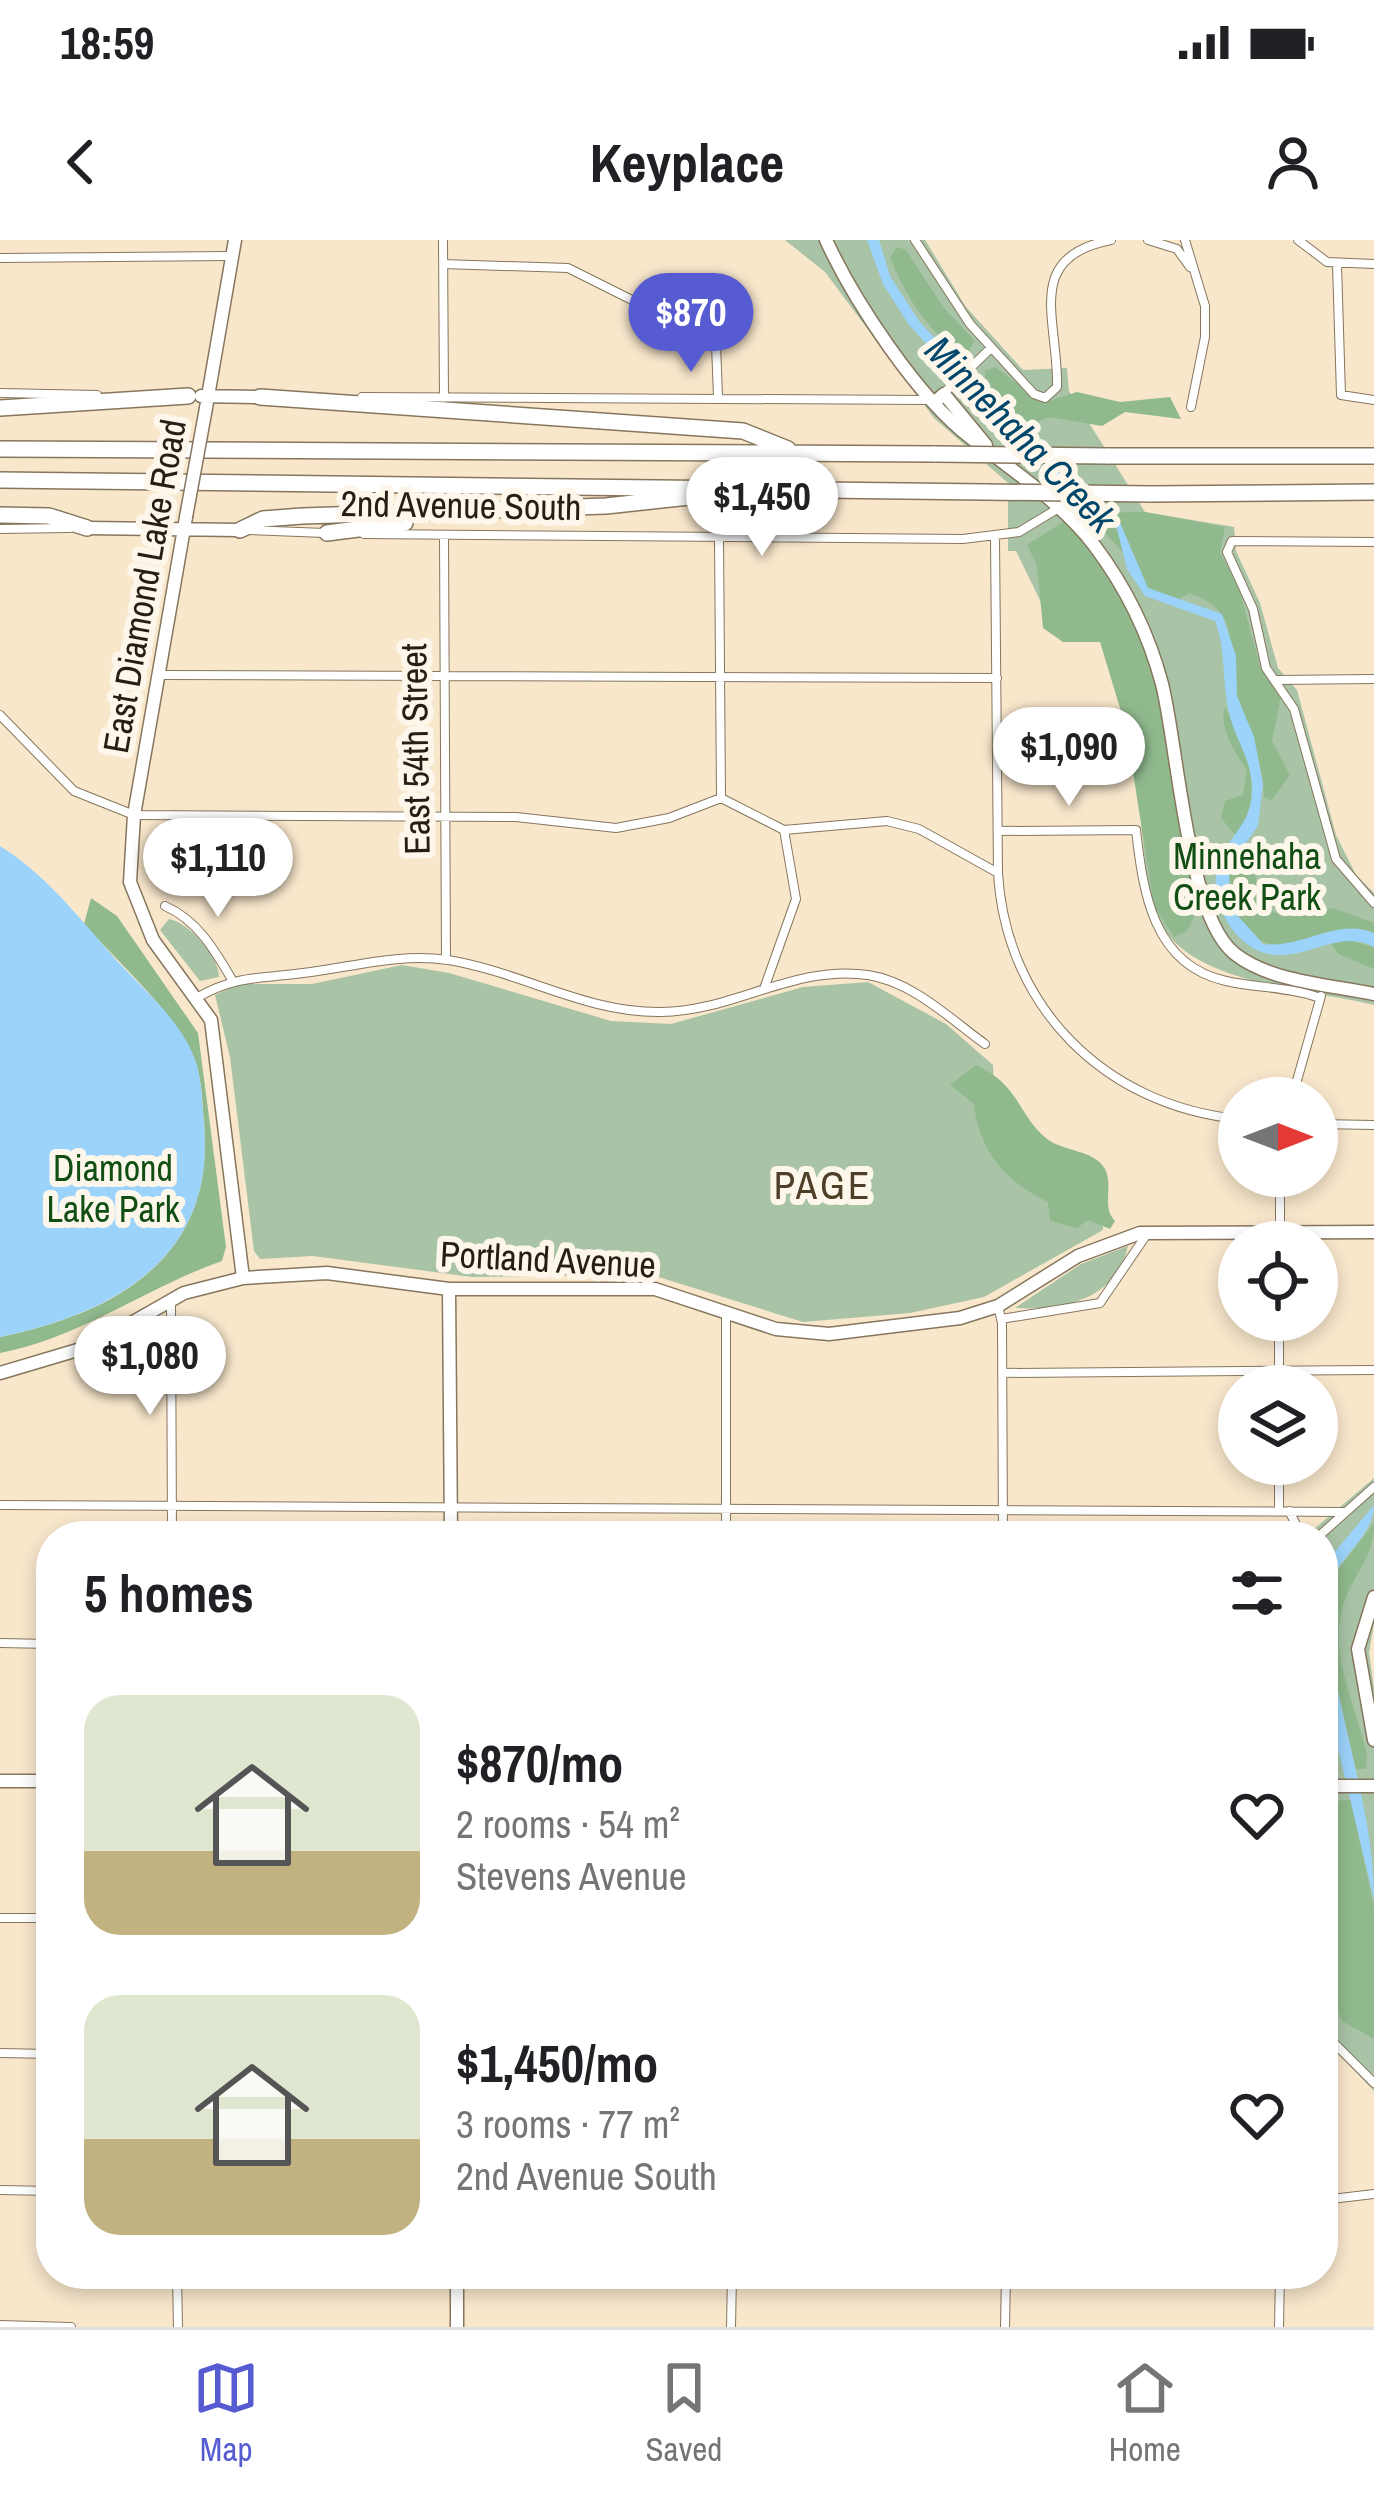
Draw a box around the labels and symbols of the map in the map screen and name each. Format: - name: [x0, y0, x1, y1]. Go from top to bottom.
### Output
- pin: $870: [620, 273, 762, 375]
- water label: Minnehaha Creek: [914, 325, 1129, 544]
- street label: East Diamond Lake Road: [91, 415, 197, 757]
- pin: $1,450: [664, 457, 860, 559]
- street label: 2nd Avenue South: [340, 479, 582, 531]
- street label: East 54th Street: [389, 643, 441, 855]
- pin: $1,090: [971, 707, 1167, 809]
- pin: $1,110: [120, 818, 316, 920]
- park label: Minnehaha Creek Park: [1173, 832, 1321, 921]
- north arrow: [1218, 1077, 1338, 1197]
- park label: Diamond Lake Park: [47, 1144, 180, 1233]
- district label: PAGE: [774, 1159, 872, 1211]
- street label: Portland Avenue: [439, 1229, 657, 1289]
- pin: $1,080: [52, 1316, 248, 1418]

